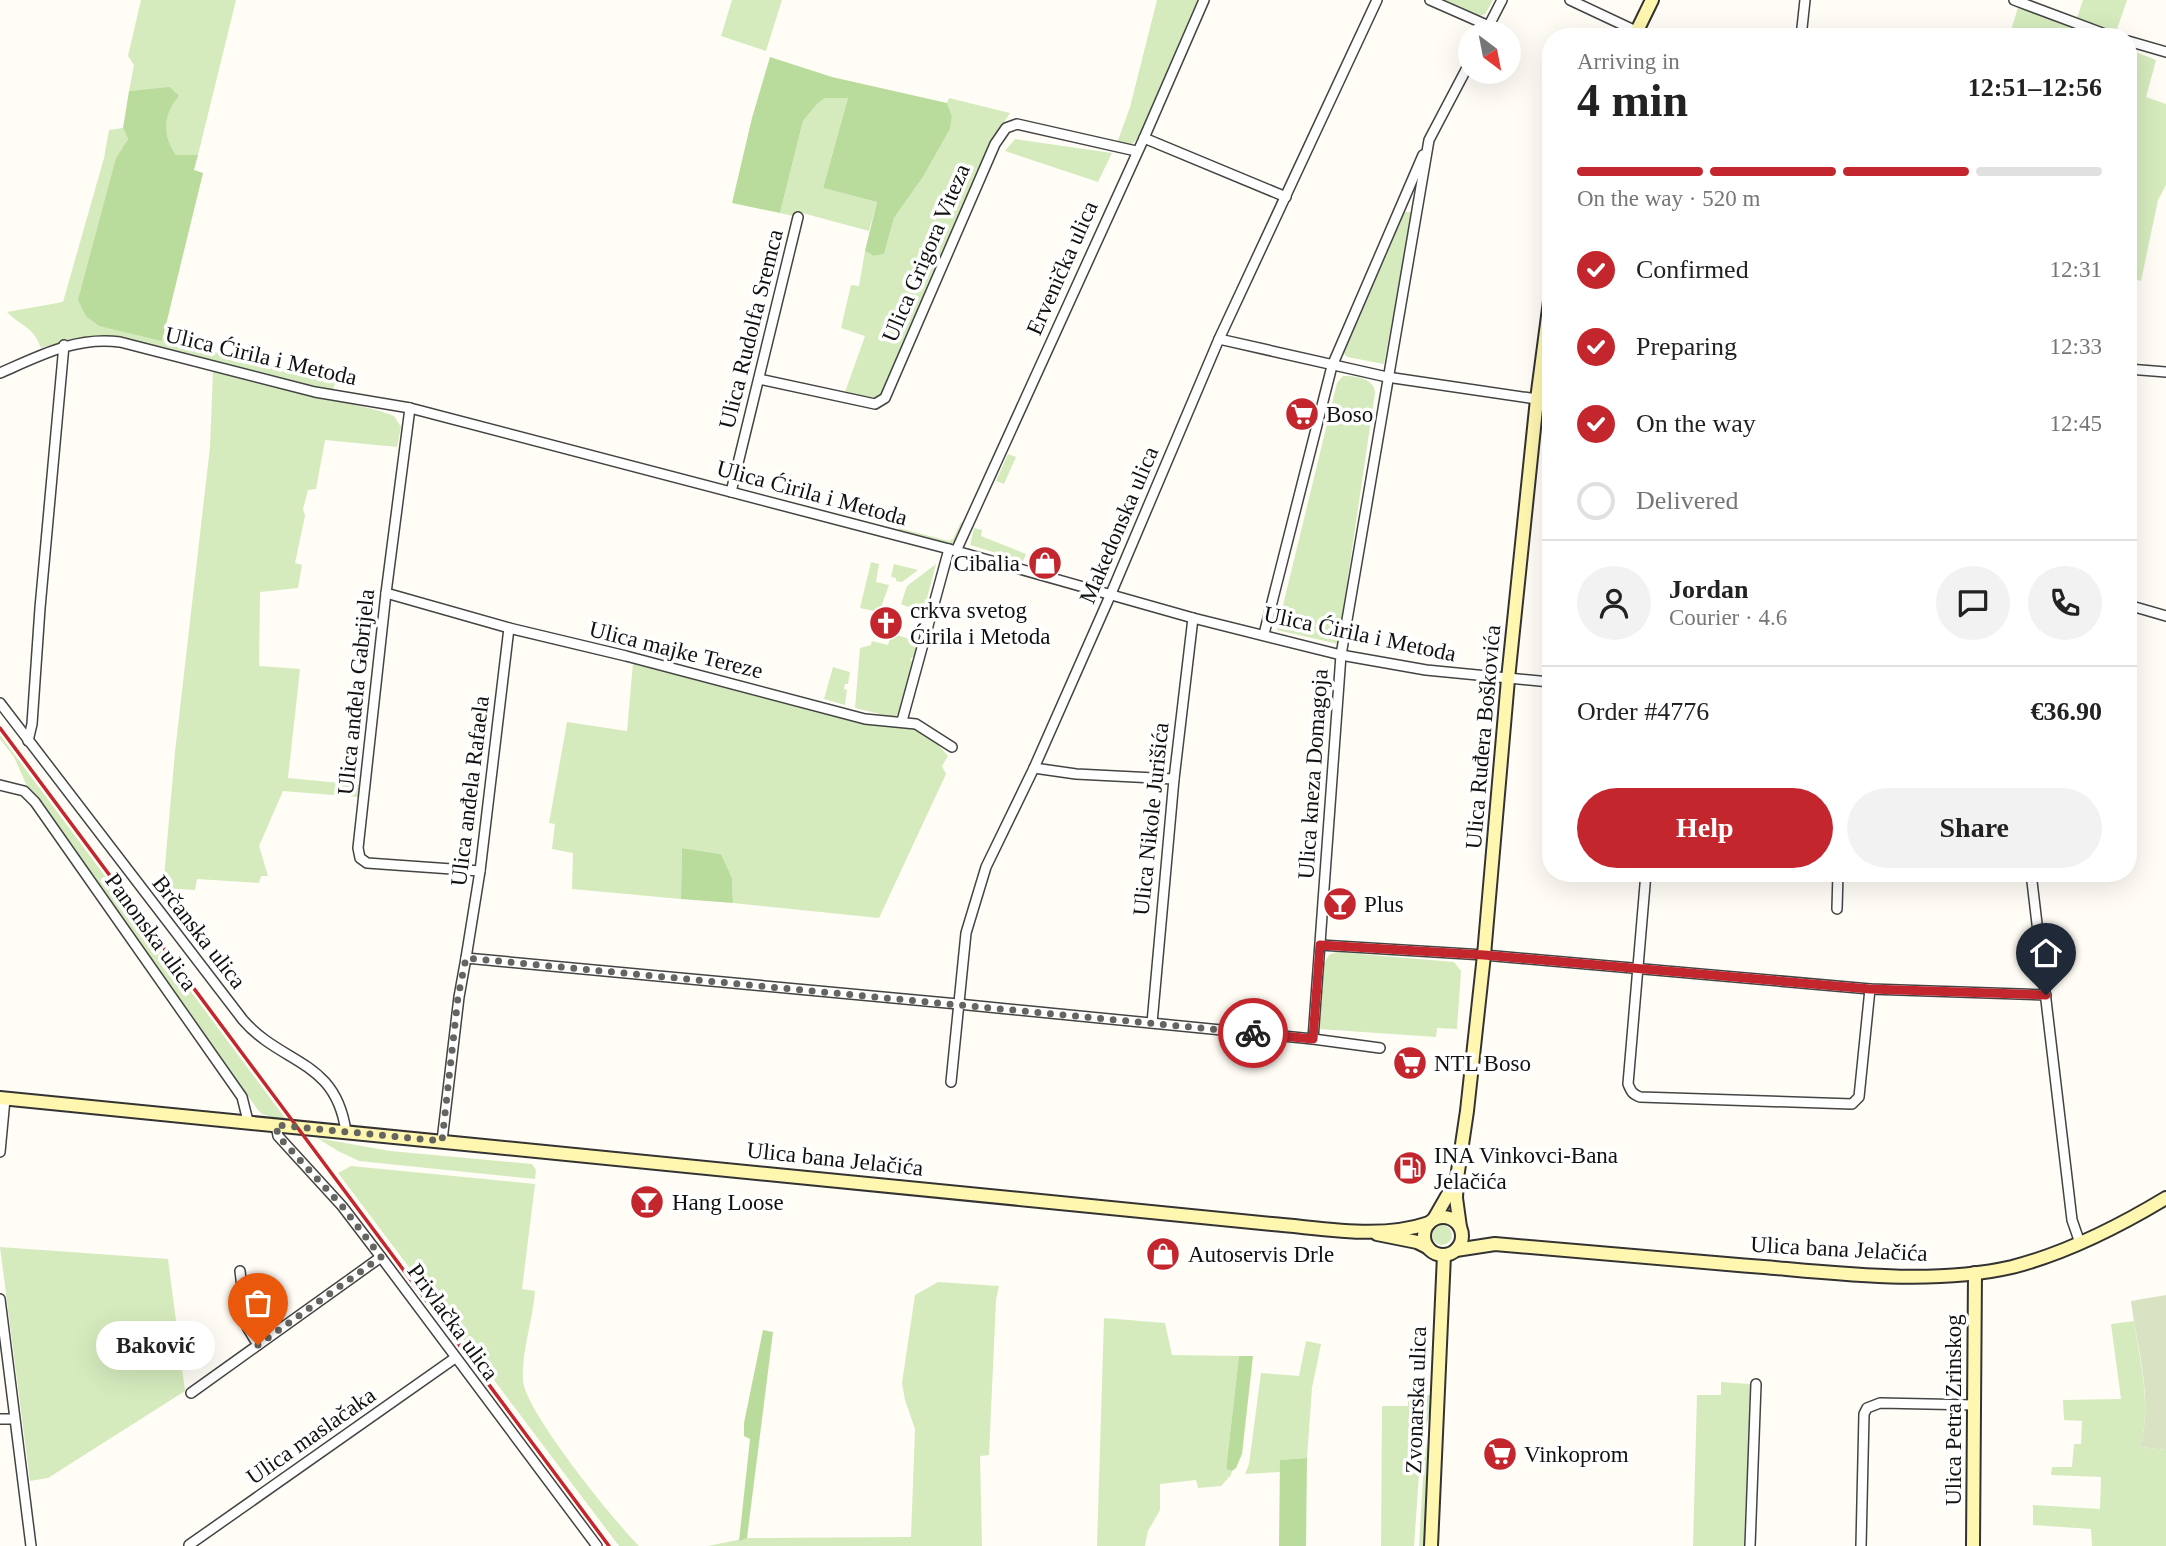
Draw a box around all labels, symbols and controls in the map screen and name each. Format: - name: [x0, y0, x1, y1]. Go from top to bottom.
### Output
- north arrow: [1458, 21, 1521, 84]
- map controls: [1458, 21, 1521, 84]
- text: Arriving in: [1577, 49, 1680, 74]
- text: 12:51–12:56: [1968, 73, 2102, 102]
- text: 4 min: [1577, 75, 1688, 126]
- street label: Ulica Grigora Viteza: [877, 160, 975, 346]
- text: On the way · 520 m: [1577, 186, 1760, 211]
- street label: Ervenička ulica: [1021, 197, 1103, 339]
- street label: Ulica Rudolfa Sremca: [714, 227, 788, 431]
- icon: check: [1577, 251, 1615, 289]
- text: Confirmed: [1636, 255, 1749, 284]
- text: 12:31: [2050, 257, 2102, 282]
- street label: Ulica Ćirila i Metoda: [163, 321, 360, 390]
- icon: check: [1577, 328, 1615, 366]
- text: Preparing: [1636, 332, 1737, 361]
- text: 12:33: [2050, 334, 2102, 359]
- supermarket icon: Boso: [1283, 395, 1321, 433]
- place label: Boso: [1326, 402, 1373, 427]
- icon: check: [1577, 405, 1615, 443]
- text: On the way: [1636, 409, 1756, 438]
- text: 12:45: [2050, 411, 2102, 436]
- street label: Makedonska ulica: [1075, 443, 1163, 607]
- street label: Ulica Ćirila i Metoda: [714, 455, 910, 530]
- text: Delivered: [1636, 486, 1739, 515]
- shop icon: Cibalia: [1026, 544, 1064, 582]
- place label: Cibalia: [954, 551, 1020, 576]
- button: person: [1577, 566, 1651, 640]
- button: chat: [1936, 566, 2010, 640]
- button: phone: [2028, 566, 2102, 640]
- text: Jordan: [1669, 575, 1748, 604]
- street label: Ulica anđela Gabrijela: [333, 588, 379, 796]
- place label: crkva svetog Ćirila i Metoda: [910, 598, 1051, 649]
- street label: Ulica Ćirila i Metoda: [1261, 600, 1459, 667]
- church icon: crkva svetog Ćirila i Metoda: [867, 604, 905, 642]
- text: Courier · 4.6: [1669, 605, 1787, 630]
- street label: Ulica majke Tereze: [587, 616, 765, 684]
- street label: Ulica Ruđera Boškovića: [1461, 624, 1505, 850]
- street label: Ulica kneza Domagoja: [1293, 668, 1333, 880]
- street label: Ulica anđela Rafaela: [446, 694, 494, 888]
- text: Order #4776: [1577, 697, 1709, 726]
- text: €36.90: [2031, 697, 2102, 726]
- street label: Ulica Nikole Jurišića: [1128, 721, 1174, 917]
- button: Help: [1577, 788, 1833, 868]
- button: Share: [1847, 788, 2102, 868]
- street label: Panonska ulica: [100, 869, 202, 995]
- street label: Brčanska ulica: [147, 871, 251, 993]
- bar icon: Plus: [1321, 885, 1359, 923]
- place label: Plus: [1364, 892, 1404, 917]
- pin: [2016, 923, 2076, 995]
- icon: home: [2027, 934, 2065, 972]
- courier: [1218, 998, 1288, 1068]
- icon: bike: [1234, 1014, 1272, 1052]
- supermarket icon: NTL Boso: [1391, 1044, 1429, 1082]
- place label: NTL Boso: [1434, 1051, 1531, 1076]
- street label: Ulica bana Jelačića: [745, 1137, 925, 1181]
- place label: INA Vinkovci-Bana Jelačića: [1434, 1143, 1618, 1194]
- fuel station icon: INA Vinkovci-Bana Jelačića: [1391, 1149, 1429, 1187]
- bar icon: Hang Loose: [628, 1183, 666, 1221]
- place label: Hang Loose: [672, 1190, 784, 1215]
- street label: Ulica bana Jelačića: [1750, 1232, 1928, 1266]
- shop icon: Autoservis Drle: [1144, 1235, 1182, 1273]
- place label: Autoservis Drle: [1188, 1242, 1334, 1267]
- street label: Privlačka ulica: [403, 1259, 503, 1385]
- pin: [228, 1273, 288, 1345]
- icon: bag: [239, 1284, 277, 1322]
- street label: Ulica Petra Zrinskog: [1941, 1314, 1966, 1506]
- callout: Baković: [97, 1320, 216, 1370]
- street label: Zvonarska ulica: [1401, 1326, 1431, 1474]
- text: Baković: [116, 1333, 195, 1358]
- street label: Ulica maslačaka: [242, 1382, 380, 1490]
- supermarket icon: Vinkoprom: [1481, 1435, 1519, 1473]
- place label: Vinkoprom: [1524, 1442, 1629, 1467]

